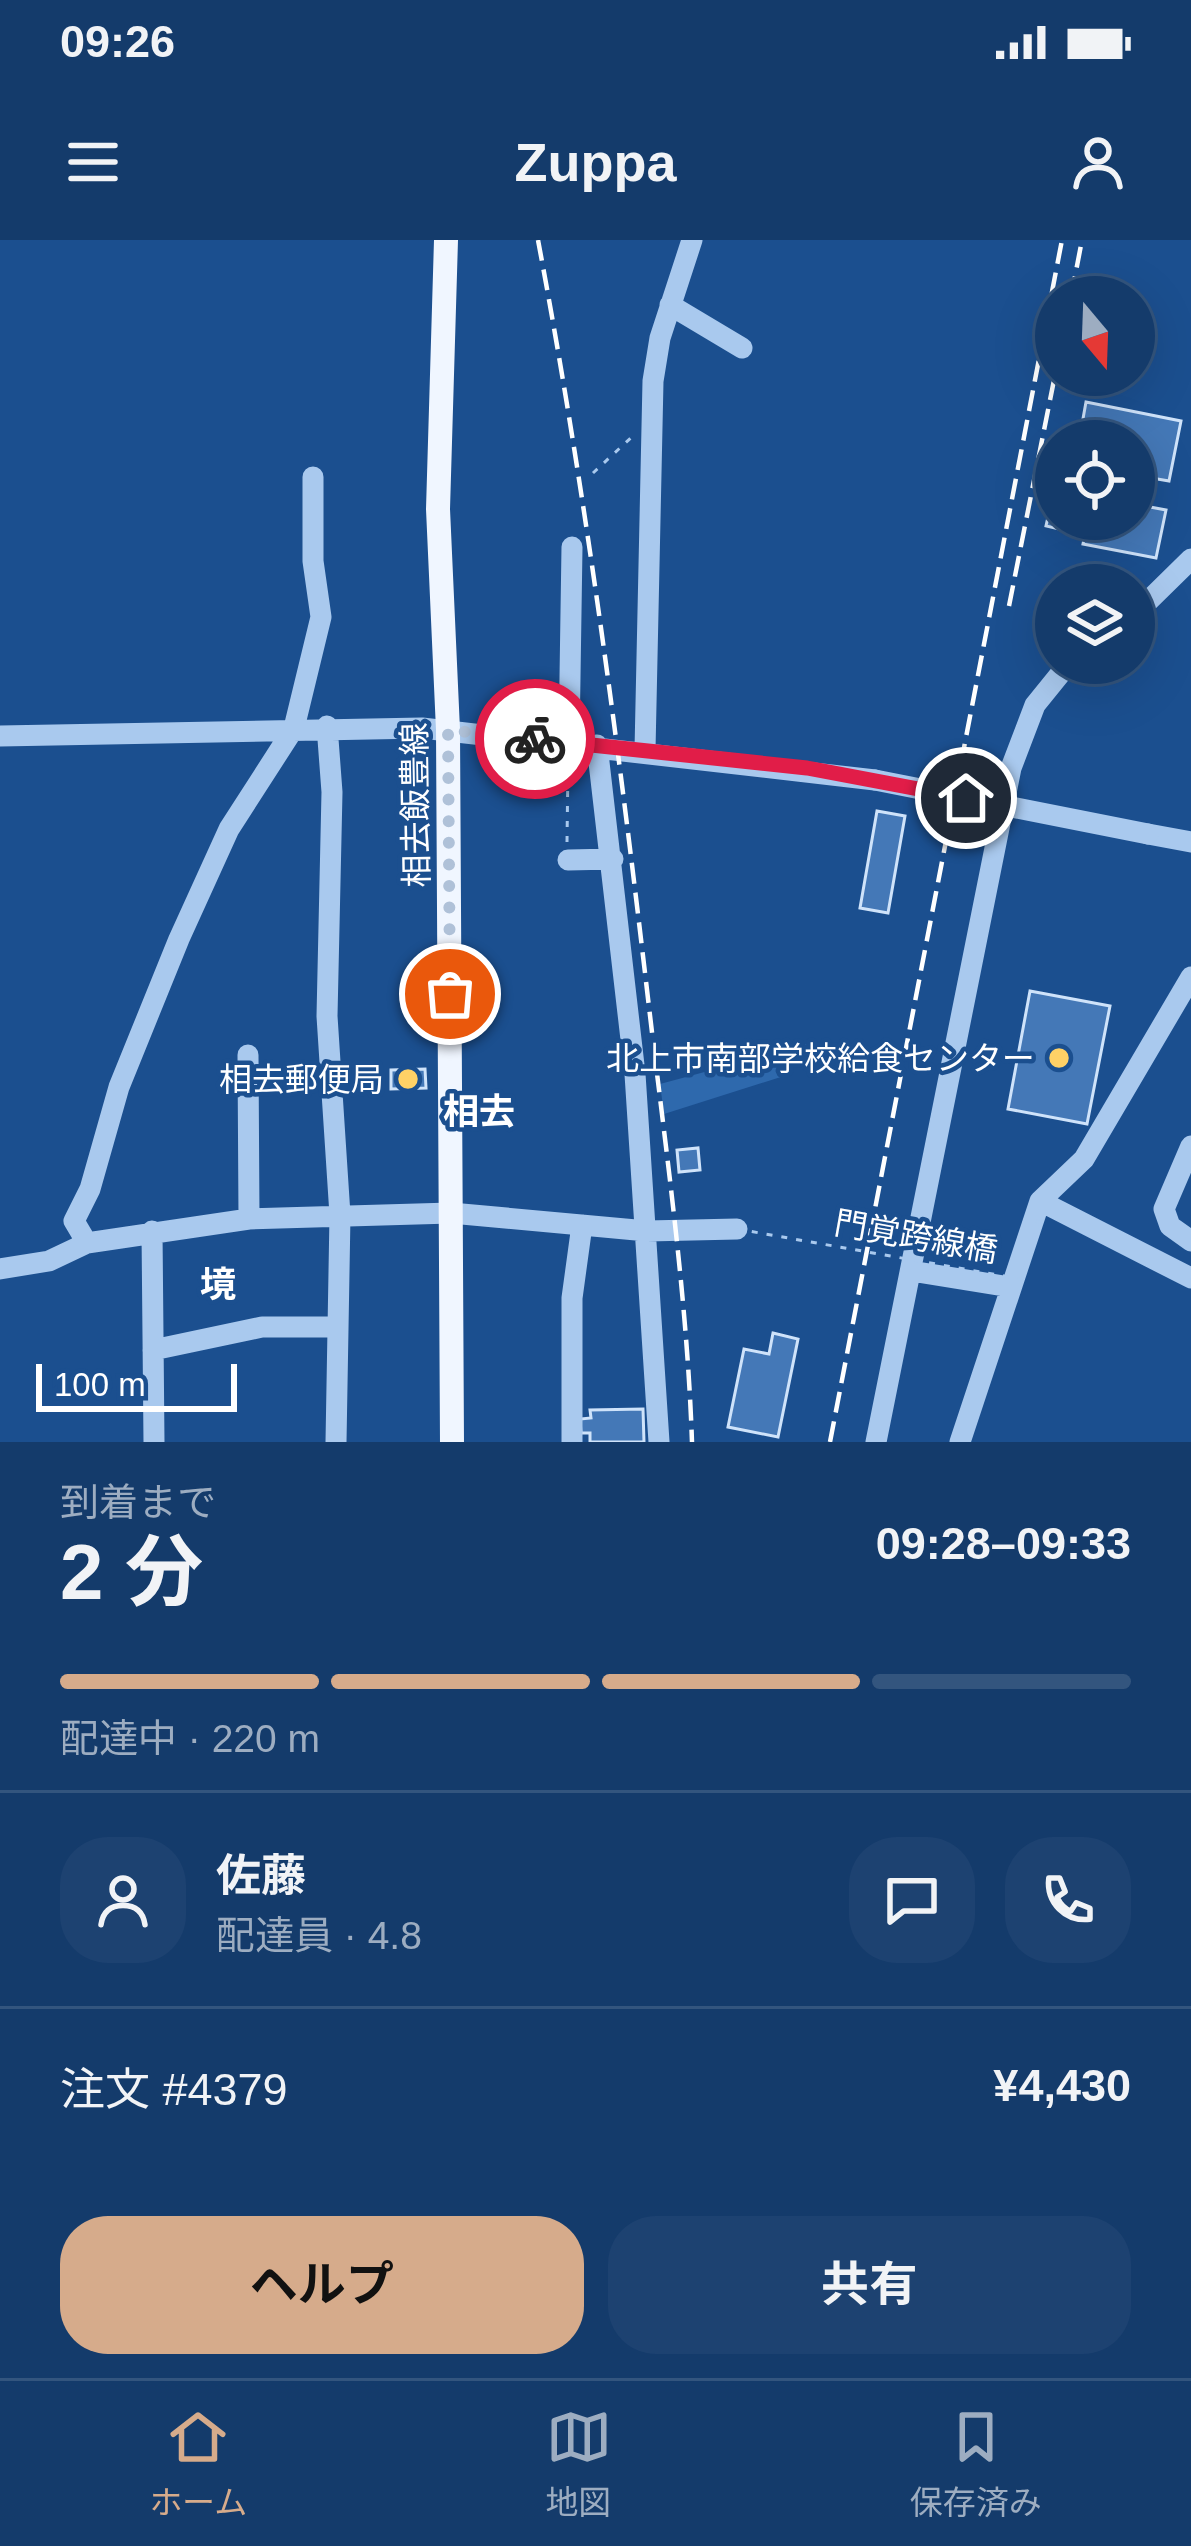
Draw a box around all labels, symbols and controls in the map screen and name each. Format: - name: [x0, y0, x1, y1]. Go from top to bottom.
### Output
- text: 09:26: [60, 16, 175, 67]
- icon: menu: [60, 129, 126, 195]
- icon: person: [1065, 129, 1131, 195]
- text: Zuppa: [515, 132, 676, 192]
- north arrow: [1035, 276, 1155, 396]
- map controls: [1035, 276, 1155, 684]
- button: locate: [1035, 420, 1155, 540]
- button: layers: [1035, 564, 1155, 684]
- courier: [475, 679, 595, 799]
- icon: bike: [502, 706, 568, 772]
- street label: 相去飯豊線: [396, 722, 435, 888]
- pin: [915, 747, 1017, 849]
- icon: home: [933, 765, 999, 831]
- pin: [399, 943, 501, 1045]
- icon: bag: [417, 961, 483, 1027]
- place label: 北上市南部学校給食センター: [606, 1040, 1035, 1077]
- marker: 北上市南部学校給食センター: [1046, 1045, 1072, 1071]
- place label: 相去郵便局: [219, 1061, 384, 1098]
- marker: 相去郵便局: [395, 1066, 421, 1092]
- district label: 相去: [443, 1091, 515, 1132]
- street label: 門覚跨線橋: [831, 1204, 1000, 1269]
- district label: 境: [200, 1264, 236, 1305]
- scale bar: [36, 1358, 237, 1411]
- text: 100 m: [54, 1366, 146, 1403]
- text: 到着まで: [60, 1481, 216, 1524]
- text: 09:28–09:33: [876, 1518, 1131, 1569]
- text: 2 分: [60, 1528, 203, 1616]
- text: 配達中 · 220 m: [60, 1717, 320, 1760]
- button: person: [60, 1837, 186, 1963]
- button: chat: [849, 1837, 975, 1963]
- button: phone: [1005, 1837, 1131, 1963]
- text: 佐藤: [216, 1850, 306, 1901]
- text: 配達員 · 4.8: [216, 1914, 422, 1957]
- text: ¥4,430: [993, 2060, 1131, 2111]
- text: 注文 #4379: [60, 2064, 288, 2115]
- button: ヘルプ: [60, 2216, 584, 2354]
- button: 共有: [608, 2216, 1131, 2354]
- tab: ホーム: [149, 2404, 247, 2524]
- tab: 地図: [546, 2404, 612, 2524]
- tab: 保存済み: [910, 2404, 1042, 2524]

